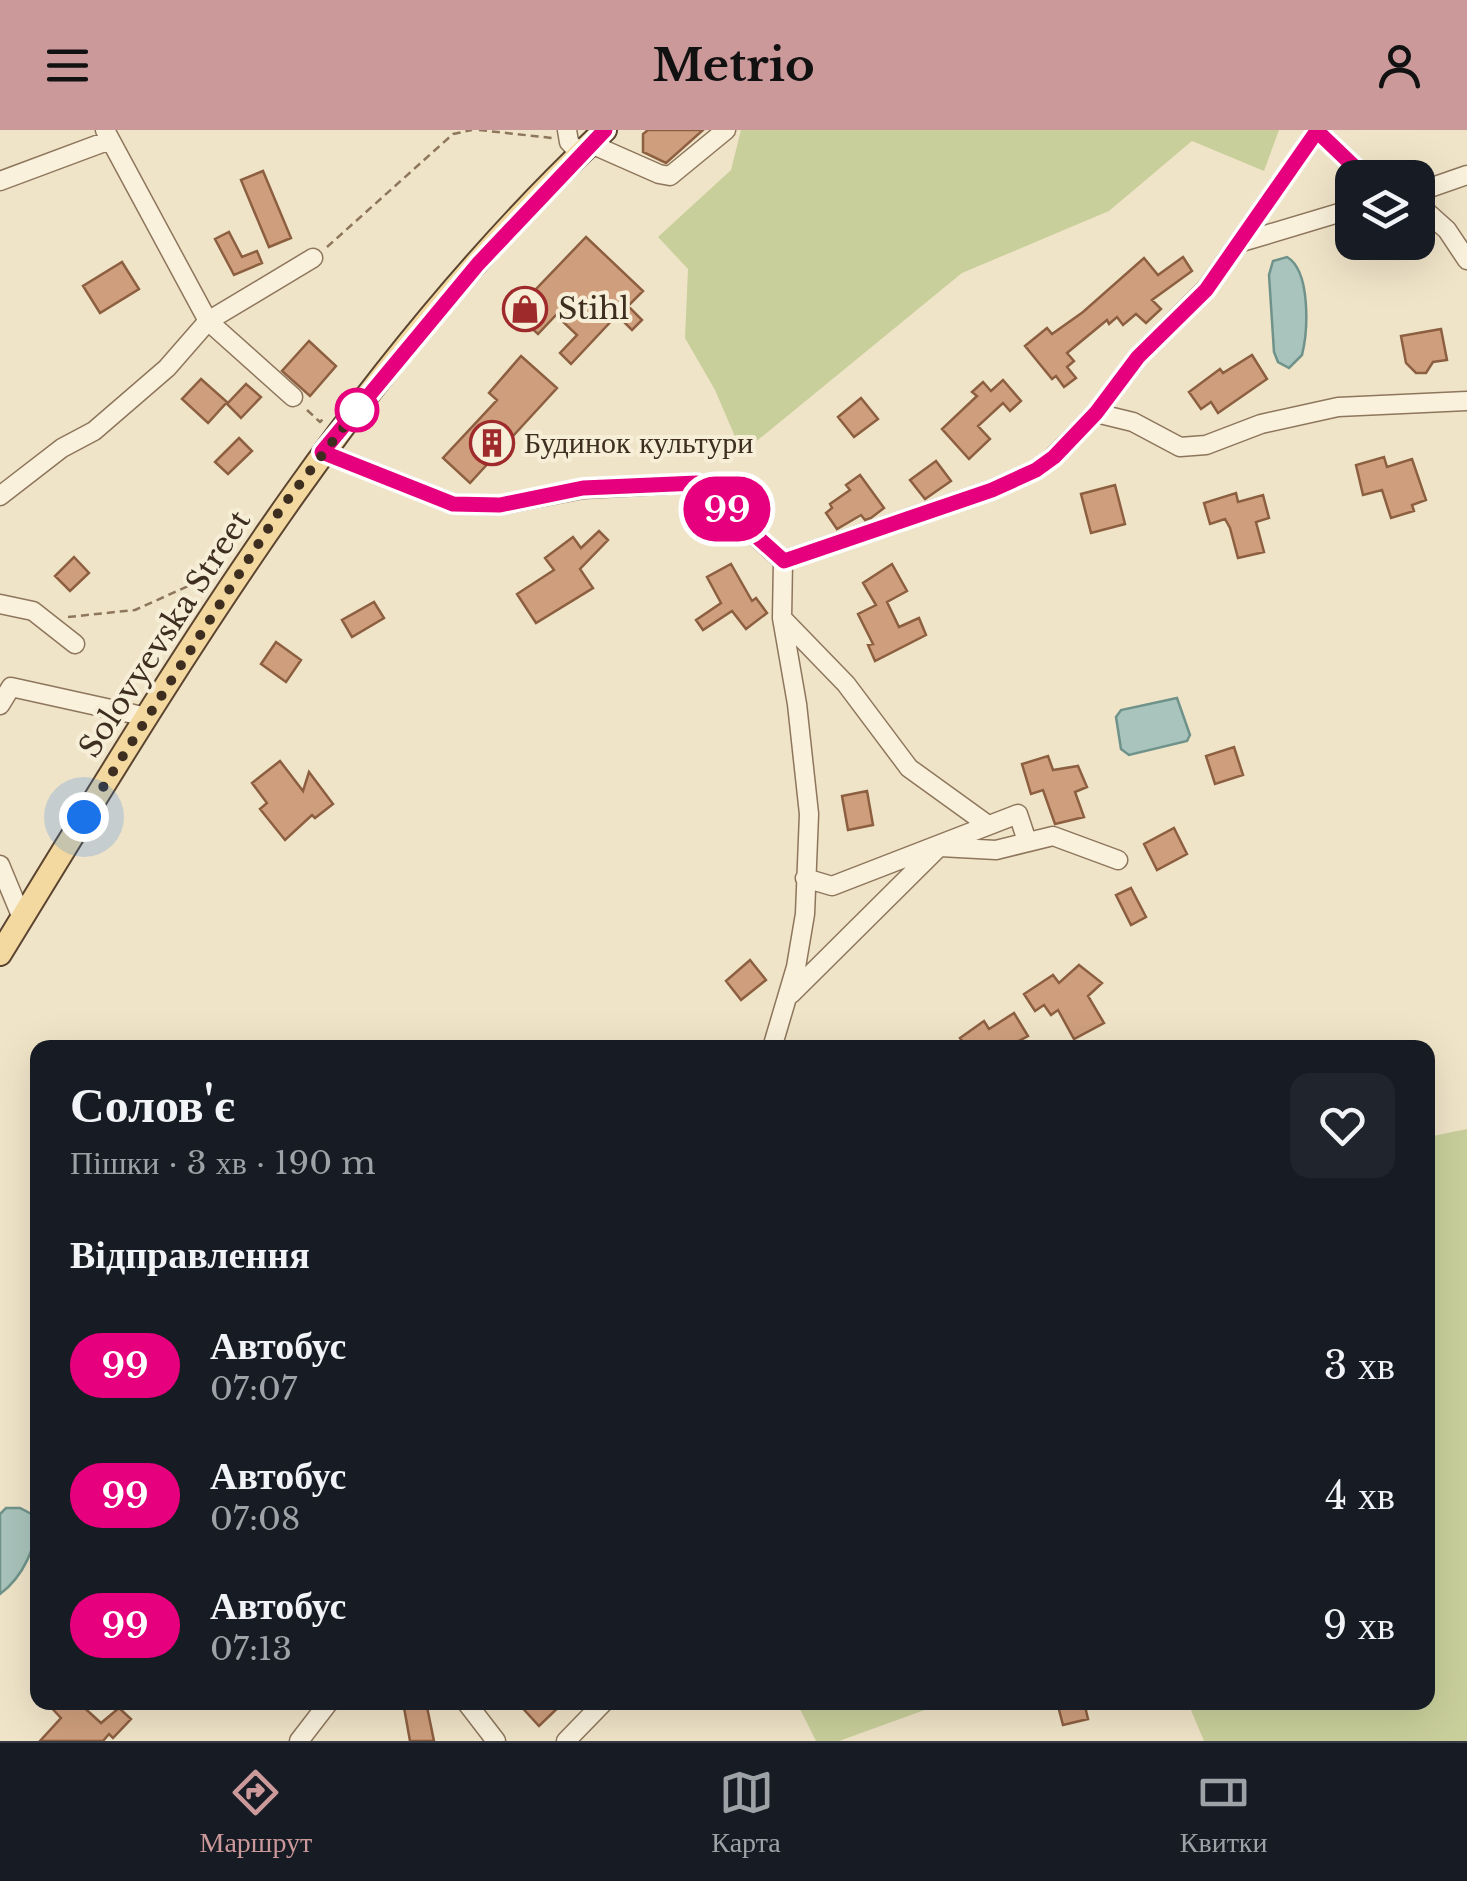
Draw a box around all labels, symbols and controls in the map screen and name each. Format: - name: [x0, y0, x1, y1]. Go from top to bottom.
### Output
- text: Metrio: [652, 37, 815, 93]
- icon: menu: [40, 38, 95, 93]
- icon: person: [1372, 38, 1427, 93]
- map controls: [1335, 160, 1435, 260]
- button: layers: [1335, 160, 1435, 260]
- shop icon: Stihl: [502, 286, 548, 332]
- place label: Stihl: [558, 290, 629, 327]
- unlabelled marker: [336, 389, 378, 431]
- building icon: Будинок культури: [469, 420, 515, 466]
- place label: Будинок культури: [524, 424, 753, 461]
- line badge: 99: [682, 476, 772, 542]
- text: 99: [703, 488, 751, 531]
- street label: Solovyevska Street: [71, 503, 258, 764]
- your location: [59, 792, 109, 842]
- button: heart: [1290, 1073, 1395, 1178]
- text: Солов'є: [70, 1075, 235, 1135]
- text: Пішки · 3 хв · 190 m: [70, 1143, 376, 1183]
- text: Відправлення: [70, 1231, 310, 1278]
- text: Автобус: [210, 1322, 346, 1369]
- text: 3 хв: [1324, 1342, 1395, 1389]
- text: 99: [101, 1344, 149, 1387]
- text: 07:07: [210, 1369, 297, 1409]
- text: Автобус: [210, 1452, 346, 1499]
- text: 4 хв: [1325, 1472, 1395, 1519]
- text: 99: [101, 1474, 149, 1517]
- text: 07:08: [210, 1499, 300, 1539]
- text: Автобус: [210, 1582, 346, 1629]
- text: 9 хв: [1323, 1602, 1395, 1649]
- text: 99: [101, 1604, 149, 1647]
- text: 07:13: [210, 1629, 292, 1669]
- tab: Маршрут: [200, 1765, 312, 1860]
- tab: Карта: [711, 1765, 781, 1860]
- tab: Квитки: [1180, 1765, 1267, 1860]

